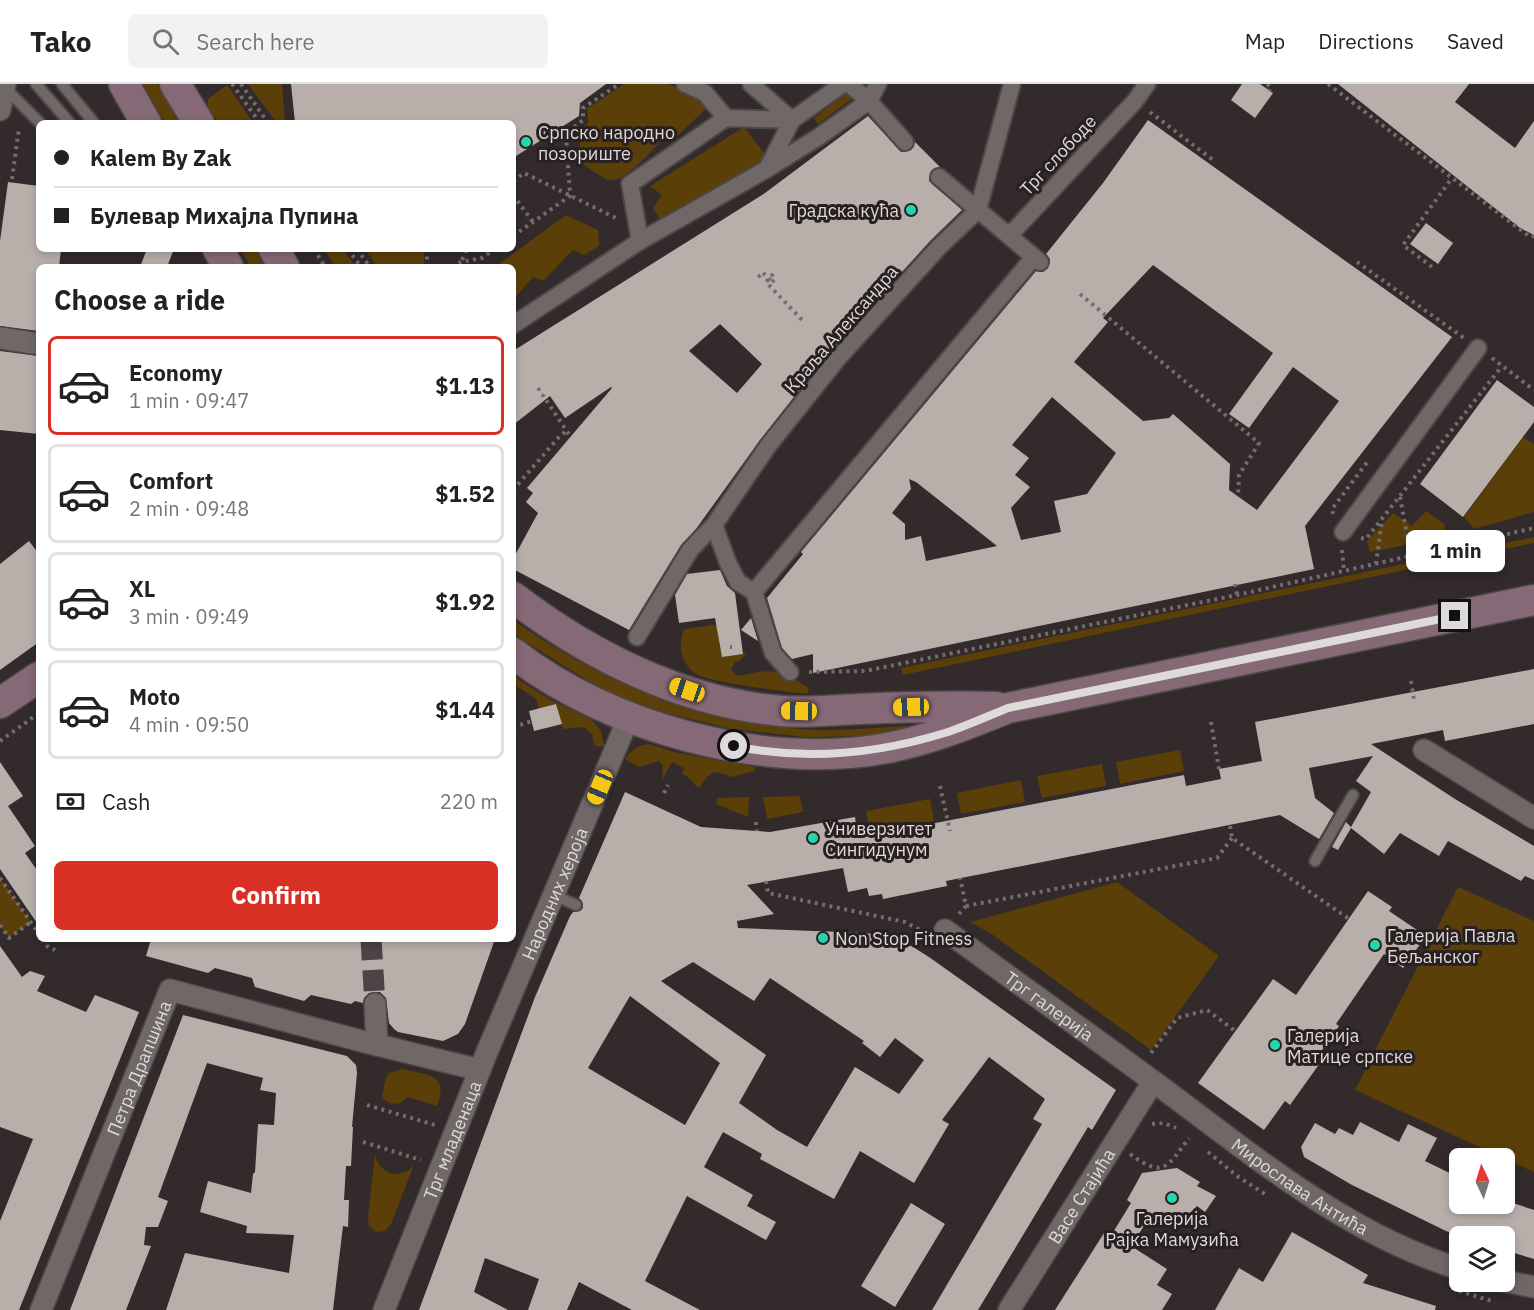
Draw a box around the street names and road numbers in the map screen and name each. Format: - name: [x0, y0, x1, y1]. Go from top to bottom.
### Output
- street label: Трг слободе: [1015, 110, 1101, 200]
- street label: Краља Александра: [779, 260, 903, 398]
- street label: Народних хероја: [516, 823, 593, 963]
- street label: Трг галерија: [1000, 966, 1099, 1046]
- street label: Петра Драпшина: [101, 997, 176, 1139]
- street label: Трг младенаца: [418, 1077, 486, 1203]
- street label: Мирослава Антића: [1227, 1133, 1373, 1240]
- street label: Васе Стајића: [1042, 1144, 1120, 1248]

